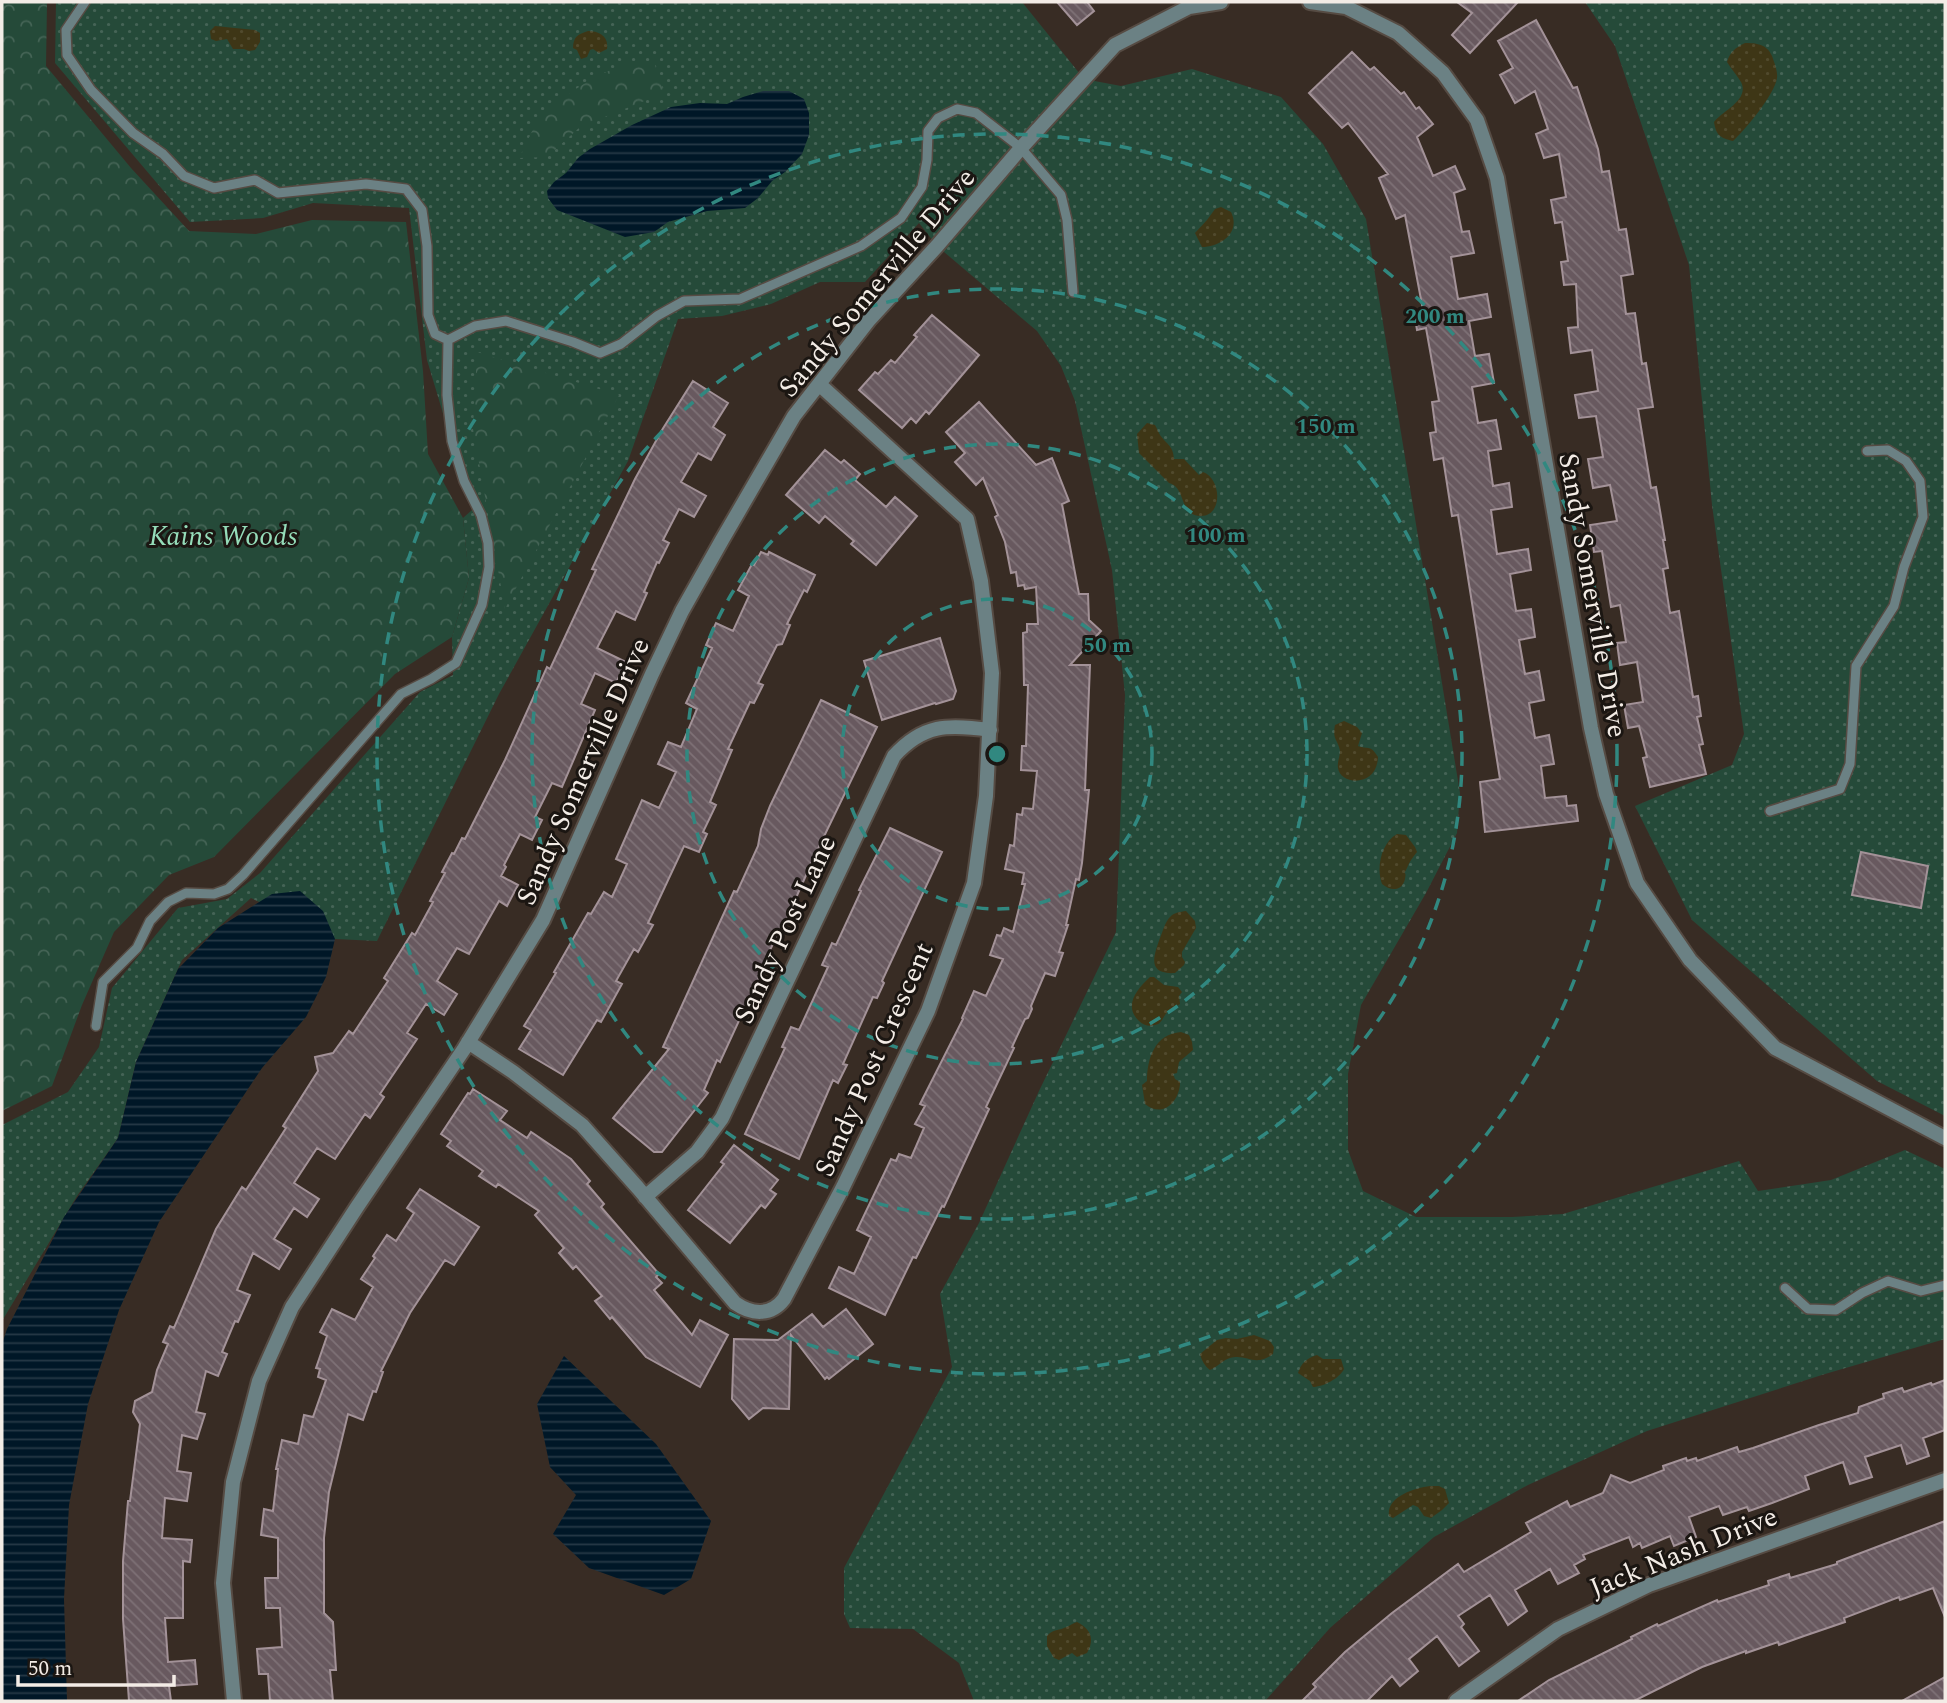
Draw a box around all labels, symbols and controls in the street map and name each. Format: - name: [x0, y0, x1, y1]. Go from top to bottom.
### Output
- street label: Sandy Somerville Drive: [768, 159, 986, 407]
- text: 200 m: [1405, 301, 1465, 333]
- text: 150 m: [1296, 411, 1356, 443]
- street label: Sandy Somerville Drive: [1546, 449, 1639, 741]
- park label: Kains Woods: [149, 515, 297, 558]
- text: 100 m: [1186, 520, 1246, 552]
- text: 50 m: [1083, 630, 1131, 662]
- street label: Sandy Somerville Drive: [505, 631, 662, 912]
- centre of rings: [985, 742, 1009, 766]
- street label: Sandy Post Lane: [723, 828, 848, 1031]
- street label: Sandy Post Crescent: [803, 935, 945, 1184]
- street label: Jack Nash Drive: [1583, 1495, 1784, 1610]
- scale bar: [18, 1644, 173, 1688]
- text: 50 m: [28, 1653, 72, 1685]

